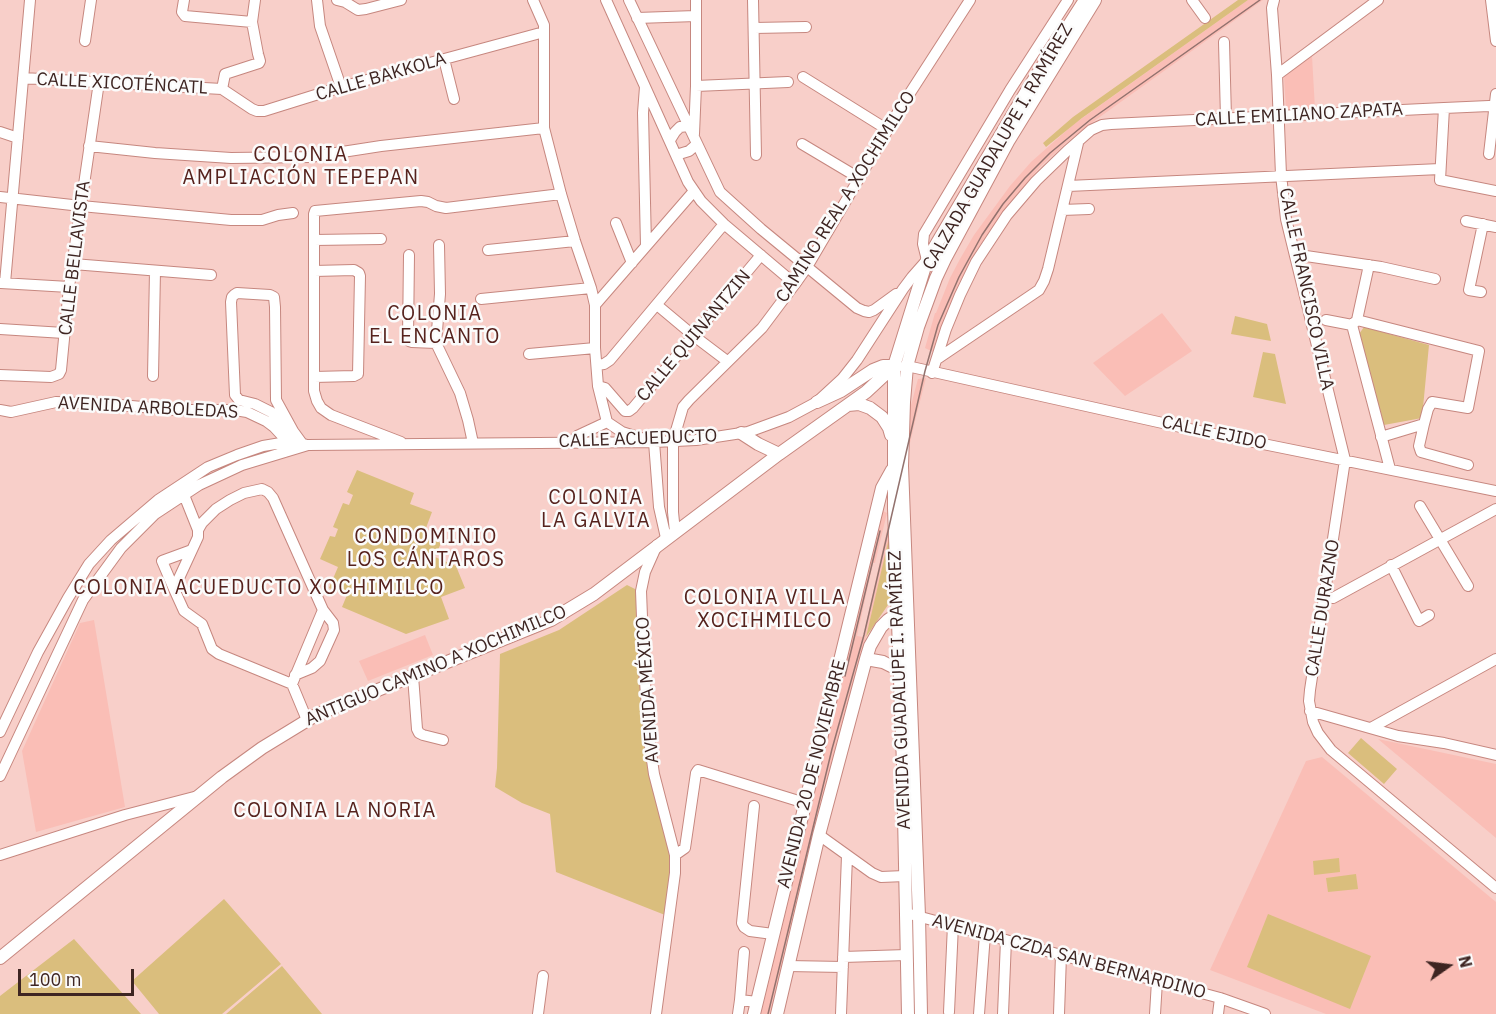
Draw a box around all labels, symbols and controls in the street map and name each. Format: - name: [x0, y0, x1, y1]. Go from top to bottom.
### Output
- street label: CALZADA GUADALUPE I. RAMÍREZ: [918, 20, 1078, 274]
- street label: CALLE BAKKOLA: [313, 48, 449, 106]
- street label: CALLE XICOTÉNCATL: [36, 69, 208, 99]
- street label: CAMINO REAL A XOCHIMILCO: [772, 87, 920, 307]
- street label: CALLE EMILIANO ZAPATA: [1194, 99, 1404, 131]
- district label: COLONIA AMPLIACIÓN TEPEPAN: [182, 143, 420, 190]
- street label: CALLE BELLAVISTA: [55, 179, 95, 337]
- street label: CALLE FRANCISCO VILLA: [1274, 186, 1338, 392]
- street label: CALLE QUINANTZIN: [633, 266, 755, 406]
- district label: COLONIA EL ENCANTO: [369, 302, 501, 349]
- street label: AVENIDA ARBOLEDAS: [57, 392, 239, 424]
- street label: CALLE EJIDO: [1159, 411, 1269, 455]
- street label: CALLE ACUEDUCTO: [558, 425, 718, 453]
- district label: COLONIA LA GALVIA: [541, 486, 651, 533]
- district label: CONDOMINIO LOS CÁNTAROS: [347, 525, 505, 572]
- street label: CALLE DURAZNO: [1301, 538, 1345, 678]
- street label: AVENIDA GUADALUPE I. RAMÍREZ: [884, 550, 916, 830]
- district label: COLONIA ACUEDUCTO XOCHIMILCO: [73, 576, 445, 600]
- district label: COLONIA VILLA XOCIHMILCO: [684, 586, 846, 633]
- street label: ANTIGUO CAMINO A XOCHIMILCO: [302, 601, 570, 731]
- street label: AVENIDA MÉXICO: [632, 616, 664, 764]
- street label: AVENIDA 20 DE NOVIEMBRE: [773, 657, 851, 891]
- district label: COLONIA LA NORIA: [233, 799, 437, 823]
- street label: AVENIDA CZDA SAN BERNARDINO: [930, 910, 1208, 1004]
- north arrow: [1418, 936, 1478, 996]
- text: N: [1454, 954, 1477, 970]
- scale bar: [21, 957, 136, 995]
- text: 100 m: [29, 968, 81, 991]

